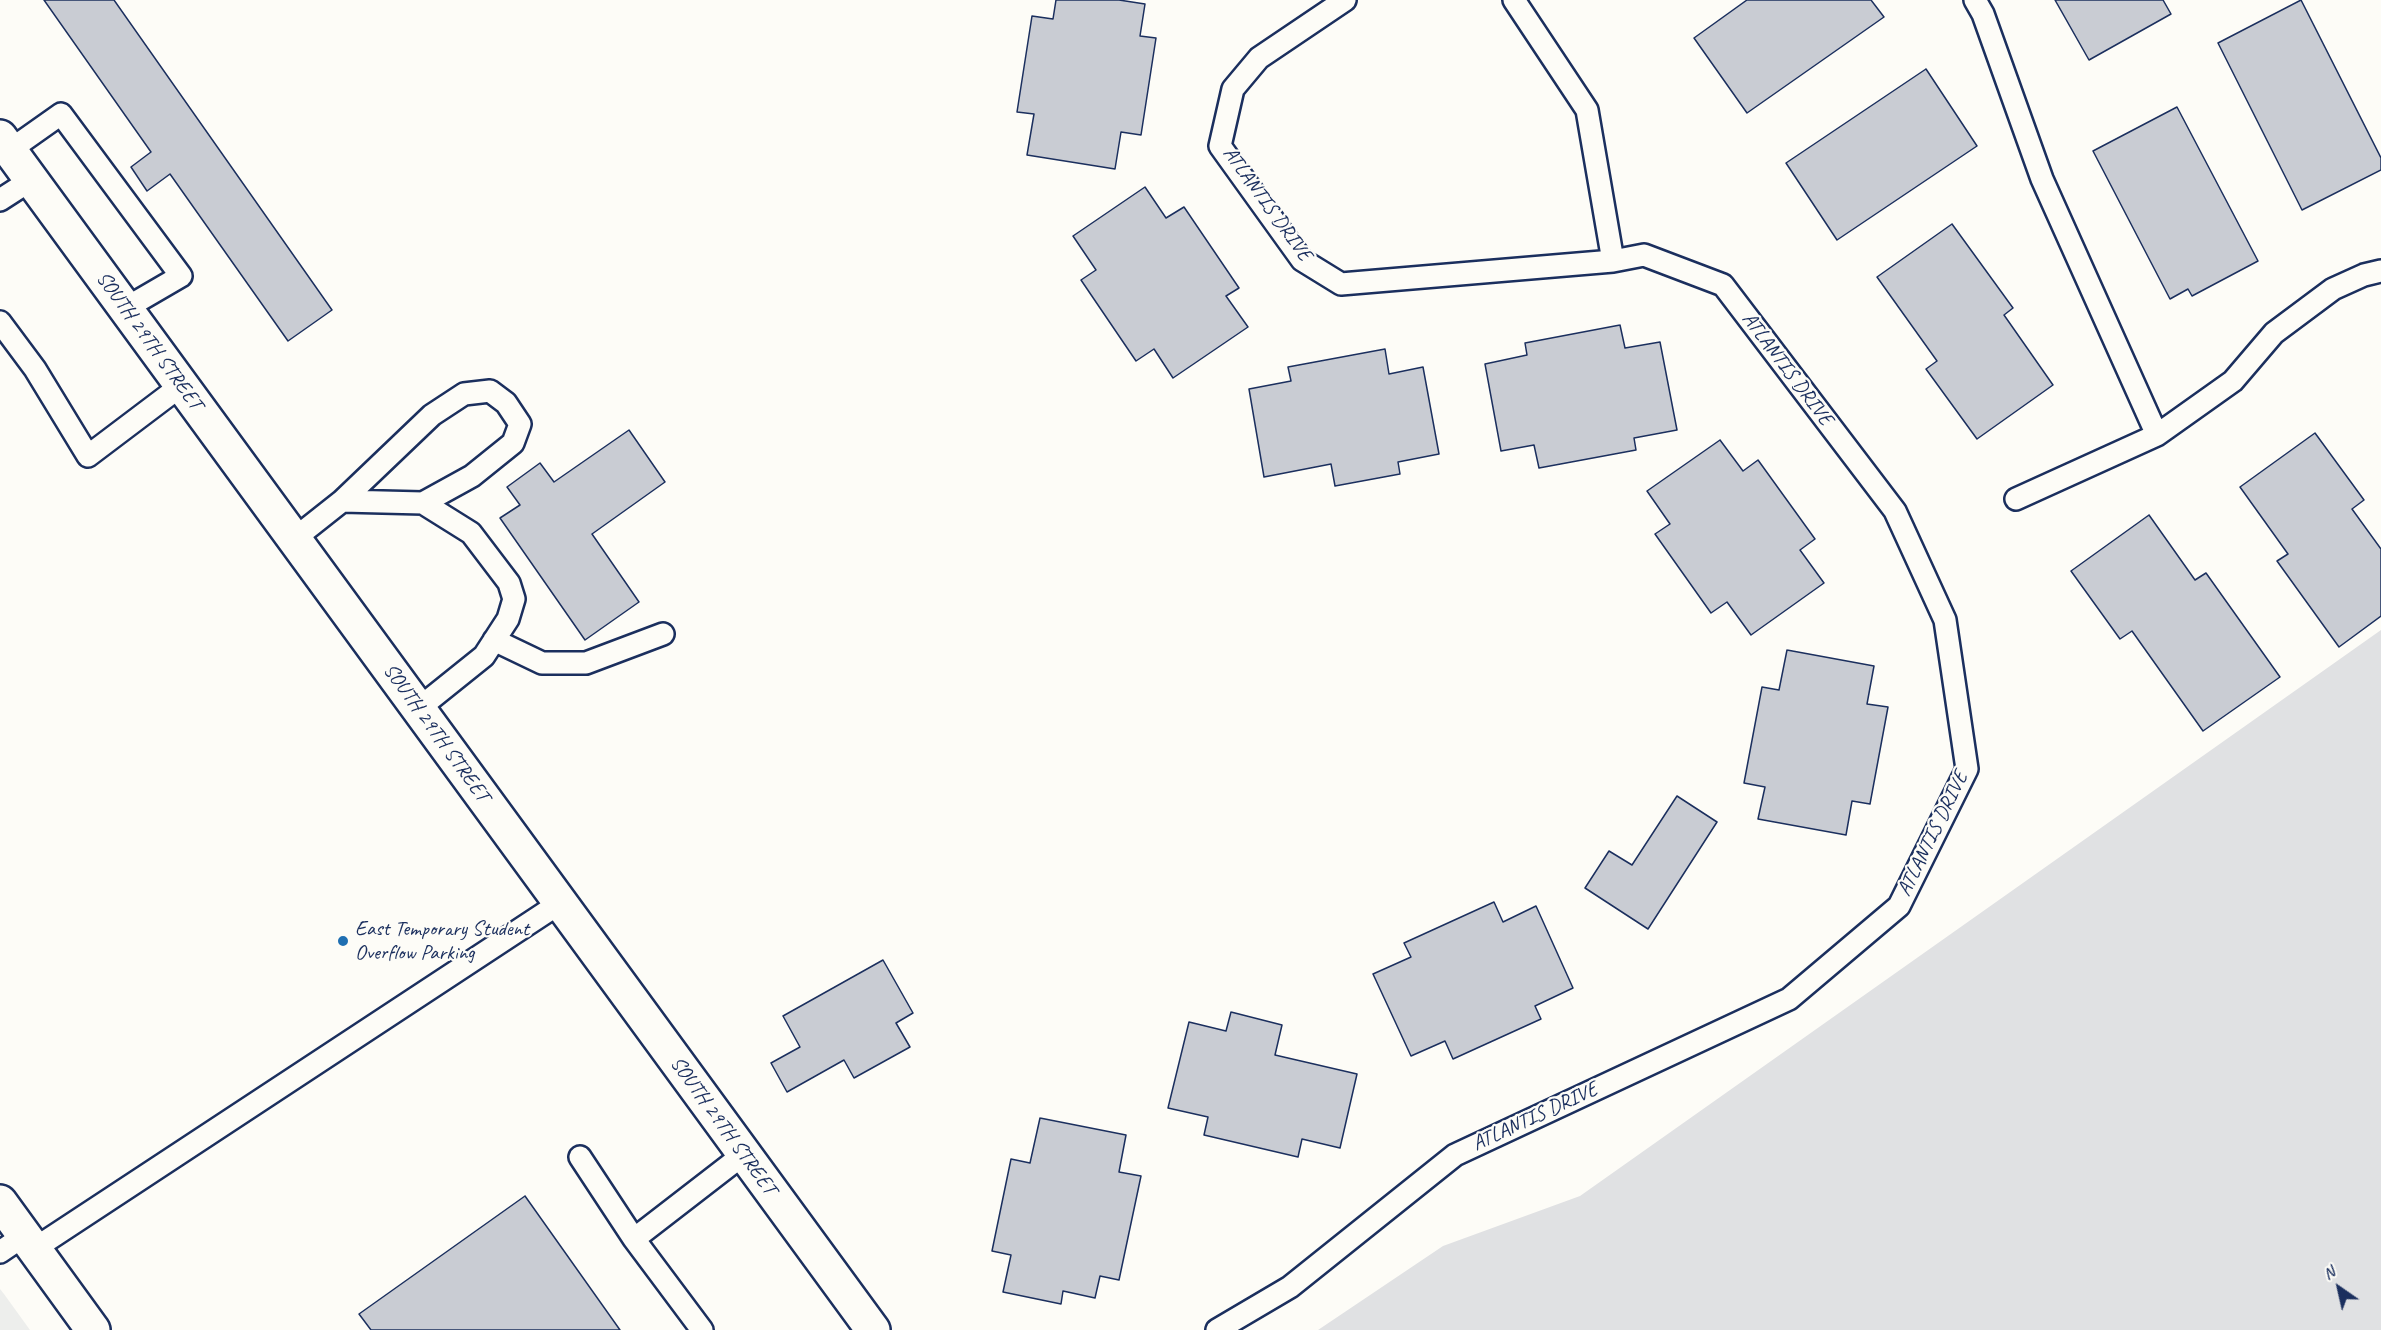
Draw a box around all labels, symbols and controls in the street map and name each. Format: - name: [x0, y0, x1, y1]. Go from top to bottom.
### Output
- street label: ATLANTIS DRIVE: [1217, 142, 1317, 266]
- street label: SOUTH 29TH STREET: [90, 267, 208, 415]
- street label: ATLANTIS DRIVE: [1736, 307, 1838, 431]
- street label: SOUTH 29TH STREET: [377, 659, 495, 807]
- street label: ATLANTIS DRIVE: [1892, 768, 1974, 900]
- place label: East Temporary Student Overflow Parking: [355, 916, 529, 966]
- marker: East Temporary Student Overflow Parking: [336, 934, 350, 948]
- street label: SOUTH 29TH STREET: [664, 1052, 782, 1200]
- street label: ATLANTIS DRIVE: [1468, 1077, 1602, 1157]
- north arrow: [2309, 1258, 2369, 1318]
- text: N: [2319, 1262, 2339, 1284]

